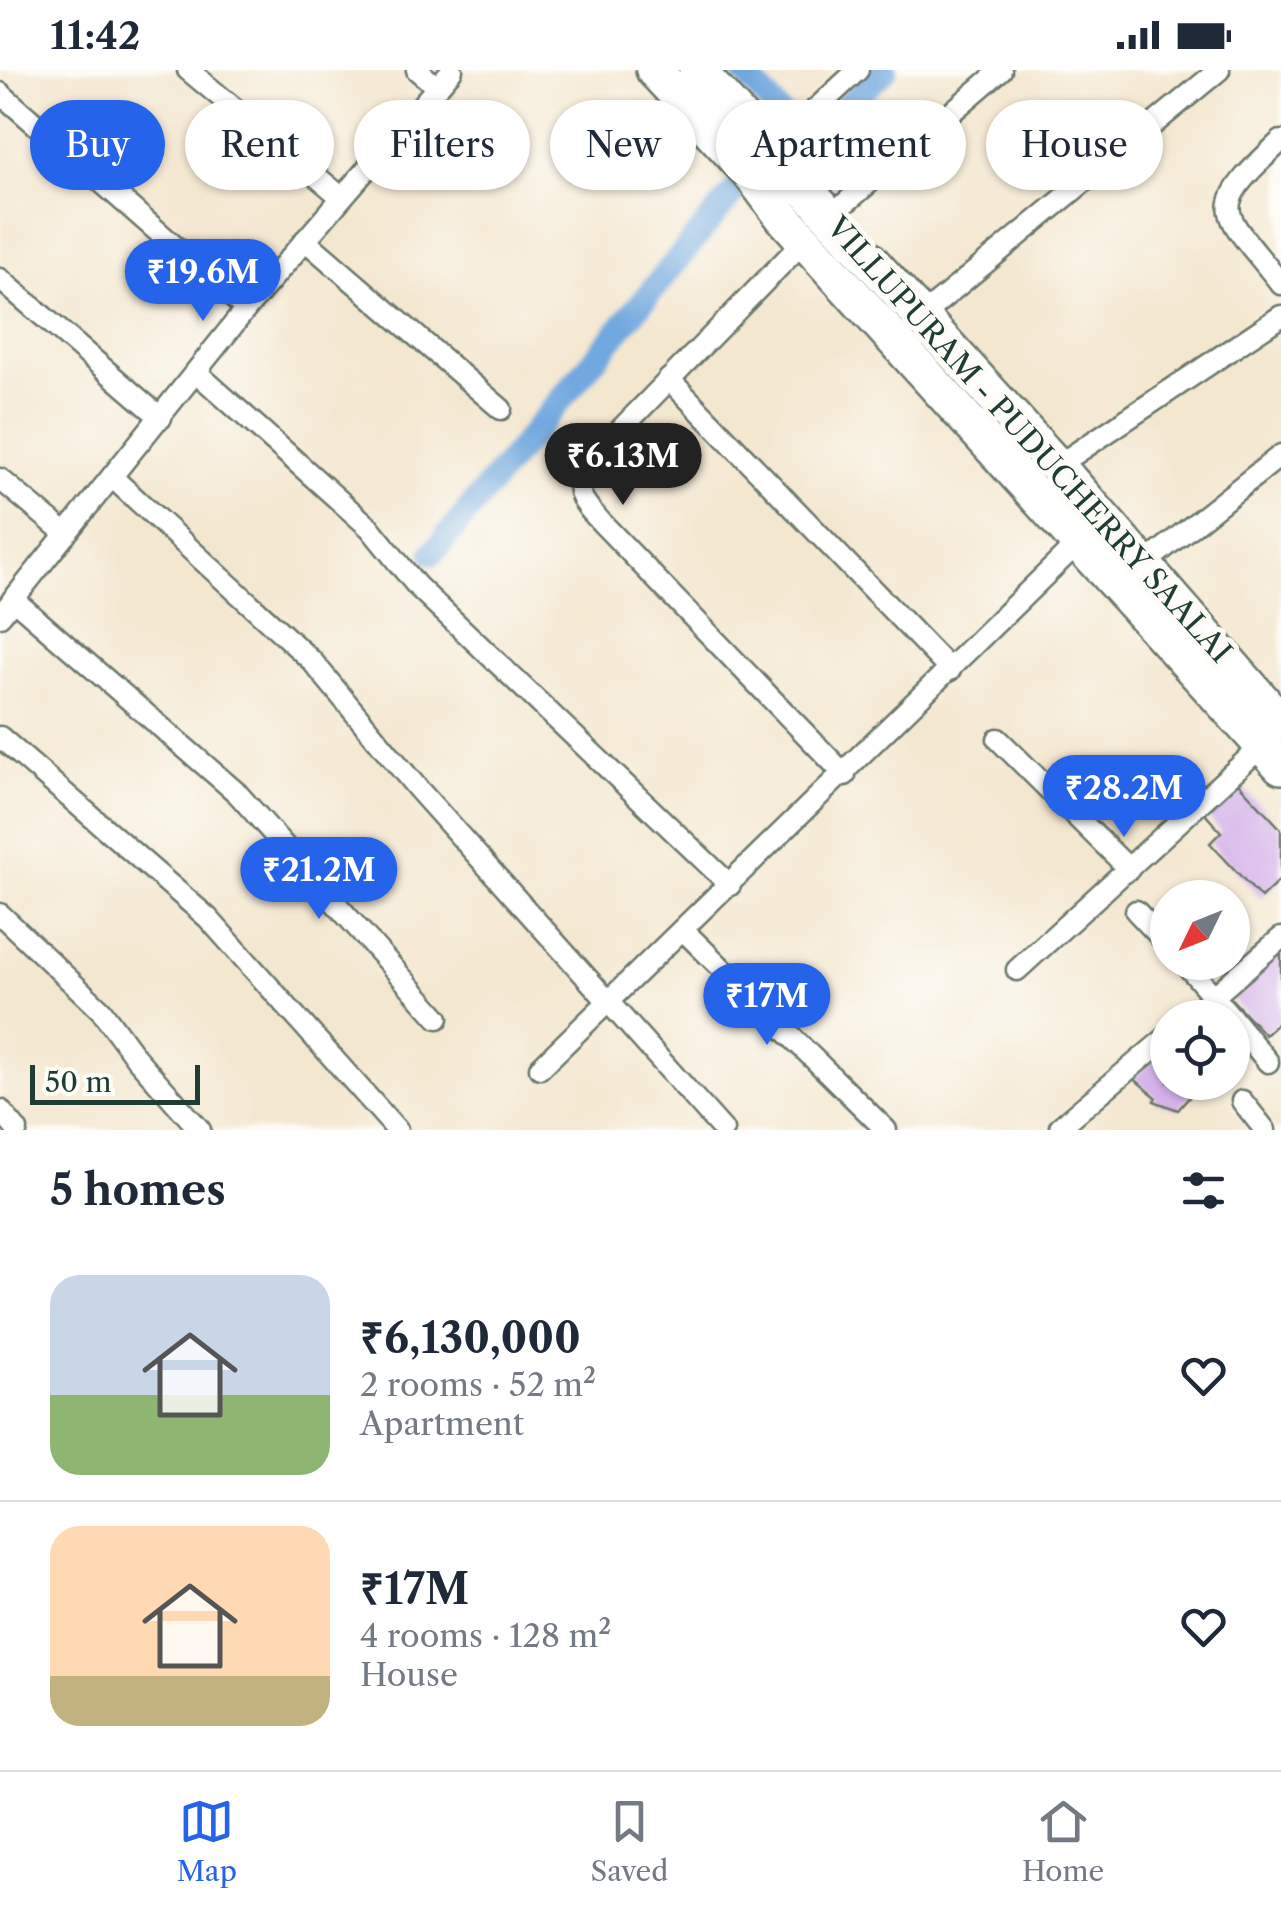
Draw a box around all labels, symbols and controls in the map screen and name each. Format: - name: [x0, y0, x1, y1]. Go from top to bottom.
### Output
- text: 11:42: [50, 12, 140, 59]
- chip: Buy: [30, 100, 165, 190]
- chip: Rent: [185, 100, 334, 190]
- chip: Filters: [354, 100, 530, 190]
- chip: New: [550, 100, 696, 190]
- chip: Apartment: [716, 100, 966, 190]
- chip: House: [986, 100, 1163, 190]
- street label: VILLUPURAM - PUDUCHERRY SAALAI: [818, 208, 1240, 670]
- pin: ₹19.6M: [122, 239, 284, 324]
- text: ₹19.6M: [147, 252, 259, 291]
- pin: ₹6.13M: [542, 423, 704, 508]
- text: ₹6.13M: [567, 436, 679, 475]
- pin: ₹28.2M: [1043, 755, 1205, 840]
- text: ₹28.2M: [1065, 768, 1183, 807]
- pin: ₹21.2M: [238, 837, 400, 922]
- text: ₹21.2M: [262, 850, 376, 889]
- north arrow: [1150, 880, 1250, 980]
- map controls: [1150, 880, 1250, 1100]
- pin: ₹17M: [708, 963, 826, 1048]
- text: ₹17M: [725, 976, 809, 1015]
- button: locate: [1150, 1000, 1250, 1100]
- scale bar: [30, 1060, 200, 1104]
- text: 50 m: [45, 1065, 112, 1099]
- icon: filters: [1176, 1163, 1231, 1218]
- text: 5 homes: [50, 1164, 226, 1216]
- text: ₹6,130,000: [360, 1312, 581, 1364]
- icon: home: [130, 1315, 250, 1435]
- icon: heart: [1176, 1348, 1231, 1403]
- text: 2 rooms · 52 m²: [360, 1365, 596, 1404]
- text: Apartment: [360, 1404, 524, 1443]
- text: ₹17M: [360, 1563, 469, 1615]
- icon: home: [130, 1566, 250, 1686]
- icon: heart: [1176, 1599, 1231, 1654]
- text: 4 rooms · 128 m²: [360, 1616, 611, 1655]
- text: House: [360, 1655, 458, 1694]
- tab: Map: [177, 1794, 237, 1888]
- tab: Saved: [591, 1794, 668, 1888]
- tab: Home: [1022, 1794, 1104, 1888]

